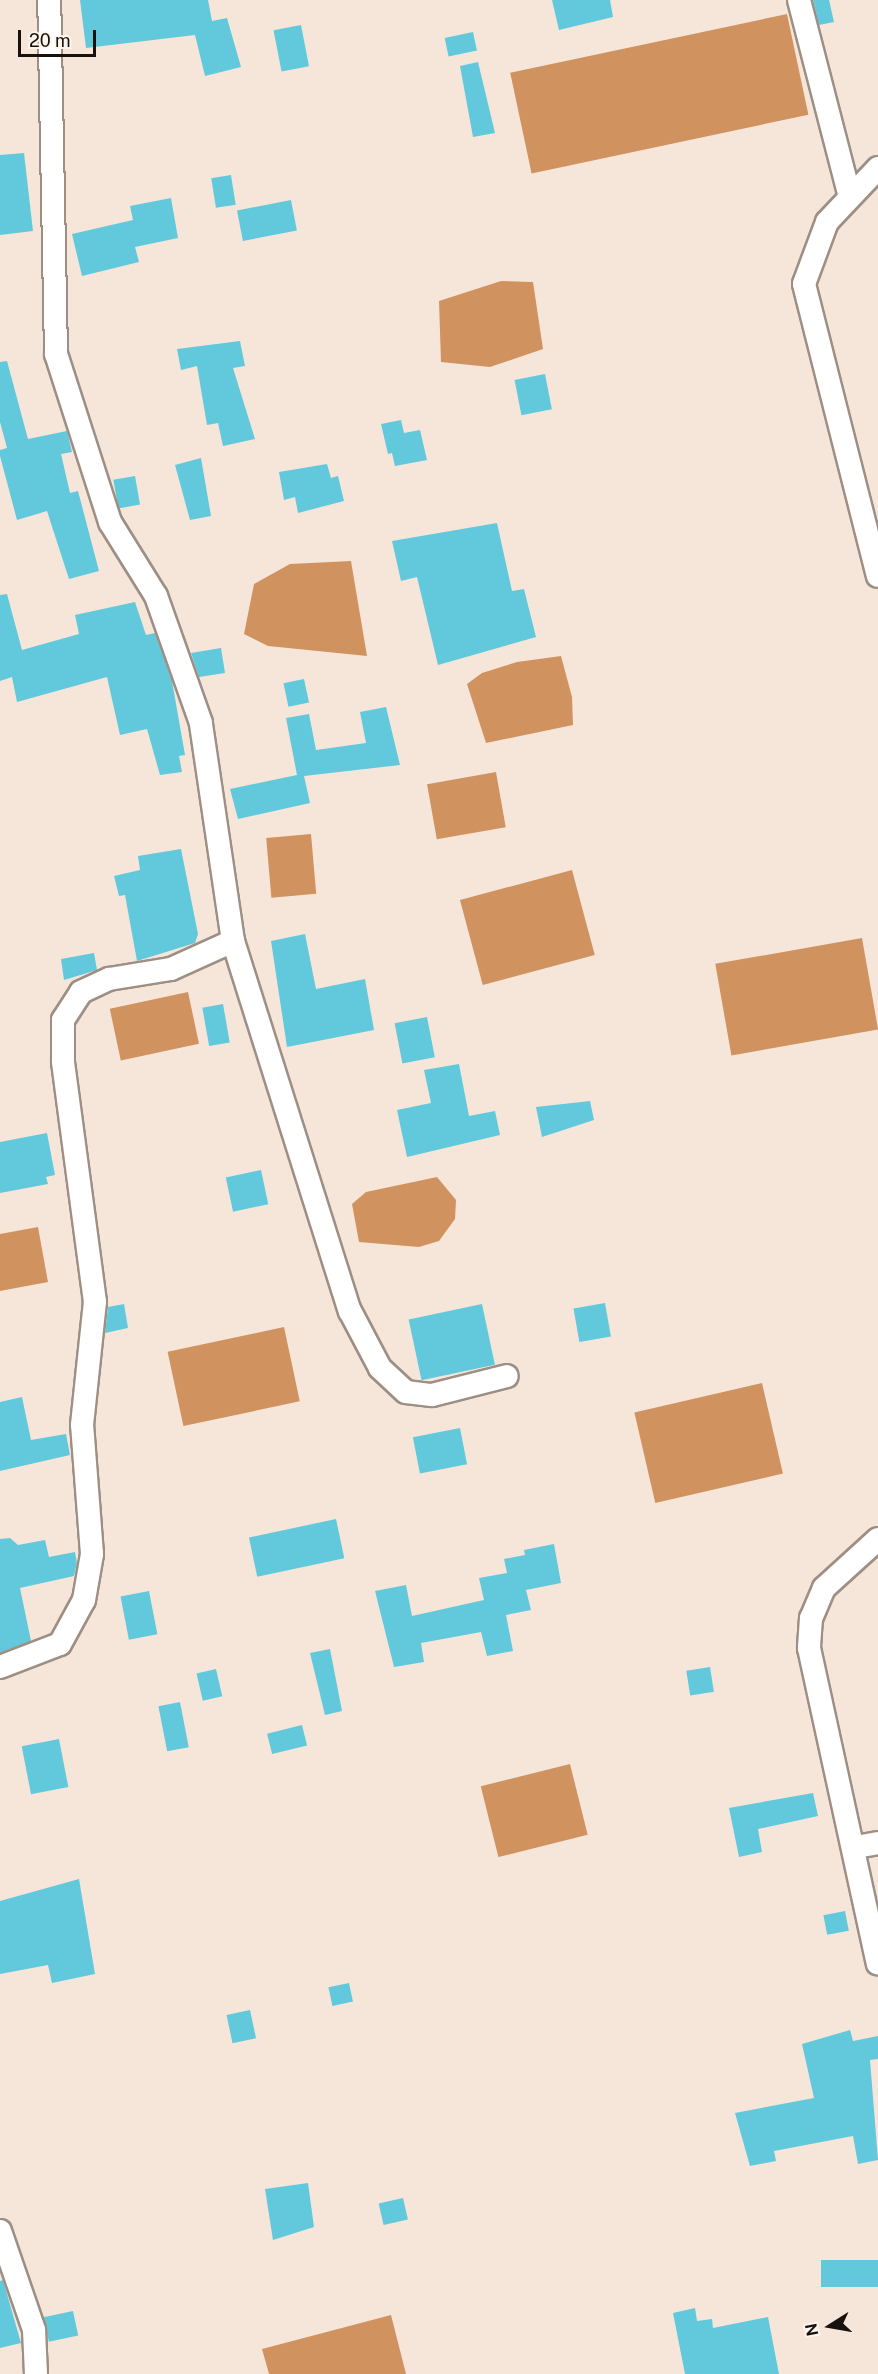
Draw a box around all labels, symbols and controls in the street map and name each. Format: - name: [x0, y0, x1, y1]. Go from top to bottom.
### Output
- scale bar: [21, 18, 99, 56]
- text: 20 m: [29, 30, 71, 51]
- north arrow: [800, 2296, 860, 2356]
- text: N: [801, 2322, 822, 2337]

